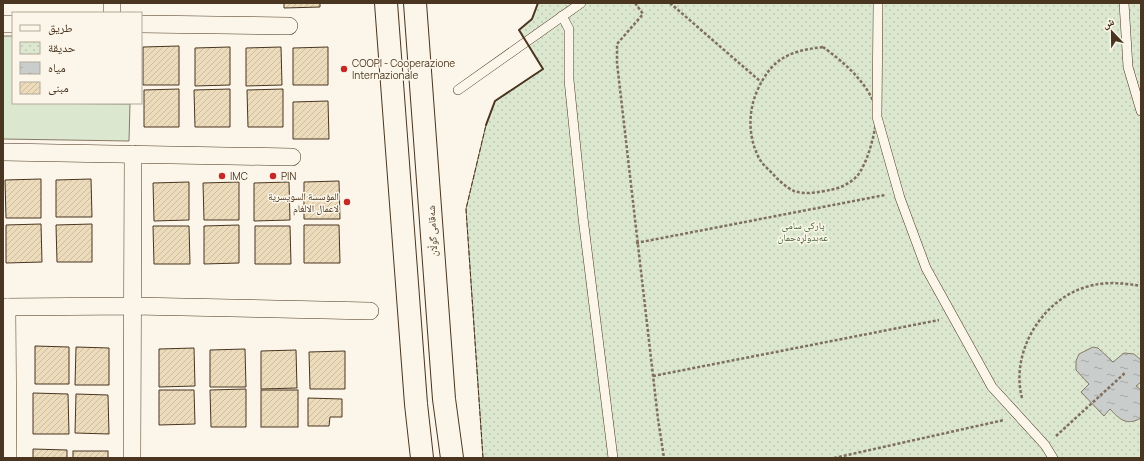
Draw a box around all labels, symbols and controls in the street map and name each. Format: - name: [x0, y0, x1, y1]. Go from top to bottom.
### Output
- legend: [12, 12, 142, 104]
- north arrow: [1092, 12, 1132, 52]
- text: ش: [1100, 13, 1117, 32]
- text: طريق: [48, 19, 73, 36]
- text: حديقة: [48, 39, 76, 56]
- place label: COOPI - Cooperazione Internazionale: [352, 56, 455, 82]
- text: مياه: [48, 59, 66, 76]
- marker: COOPI - Cooperazione Internazionale: [339, 64, 349, 74]
- text: مبنى: [48, 79, 69, 96]
- place label: IMC: [230, 169, 248, 183]
- place label: PIN: [281, 169, 296, 183]
- marker: IMC: [217, 171, 227, 181]
- marker: PIN: [268, 171, 278, 181]
- place label: المؤسسة السويسرية لاعمال الالغام: [268, 189, 339, 216]
- marker: المؤسسة السويسرية لاعمال الالغام: [342, 197, 352, 207]
- street label: شەقامی گوڵان: [424, 205, 440, 257]
- park label: پارکی سامی عەبدولڕەحمان: [778, 218, 828, 245]

